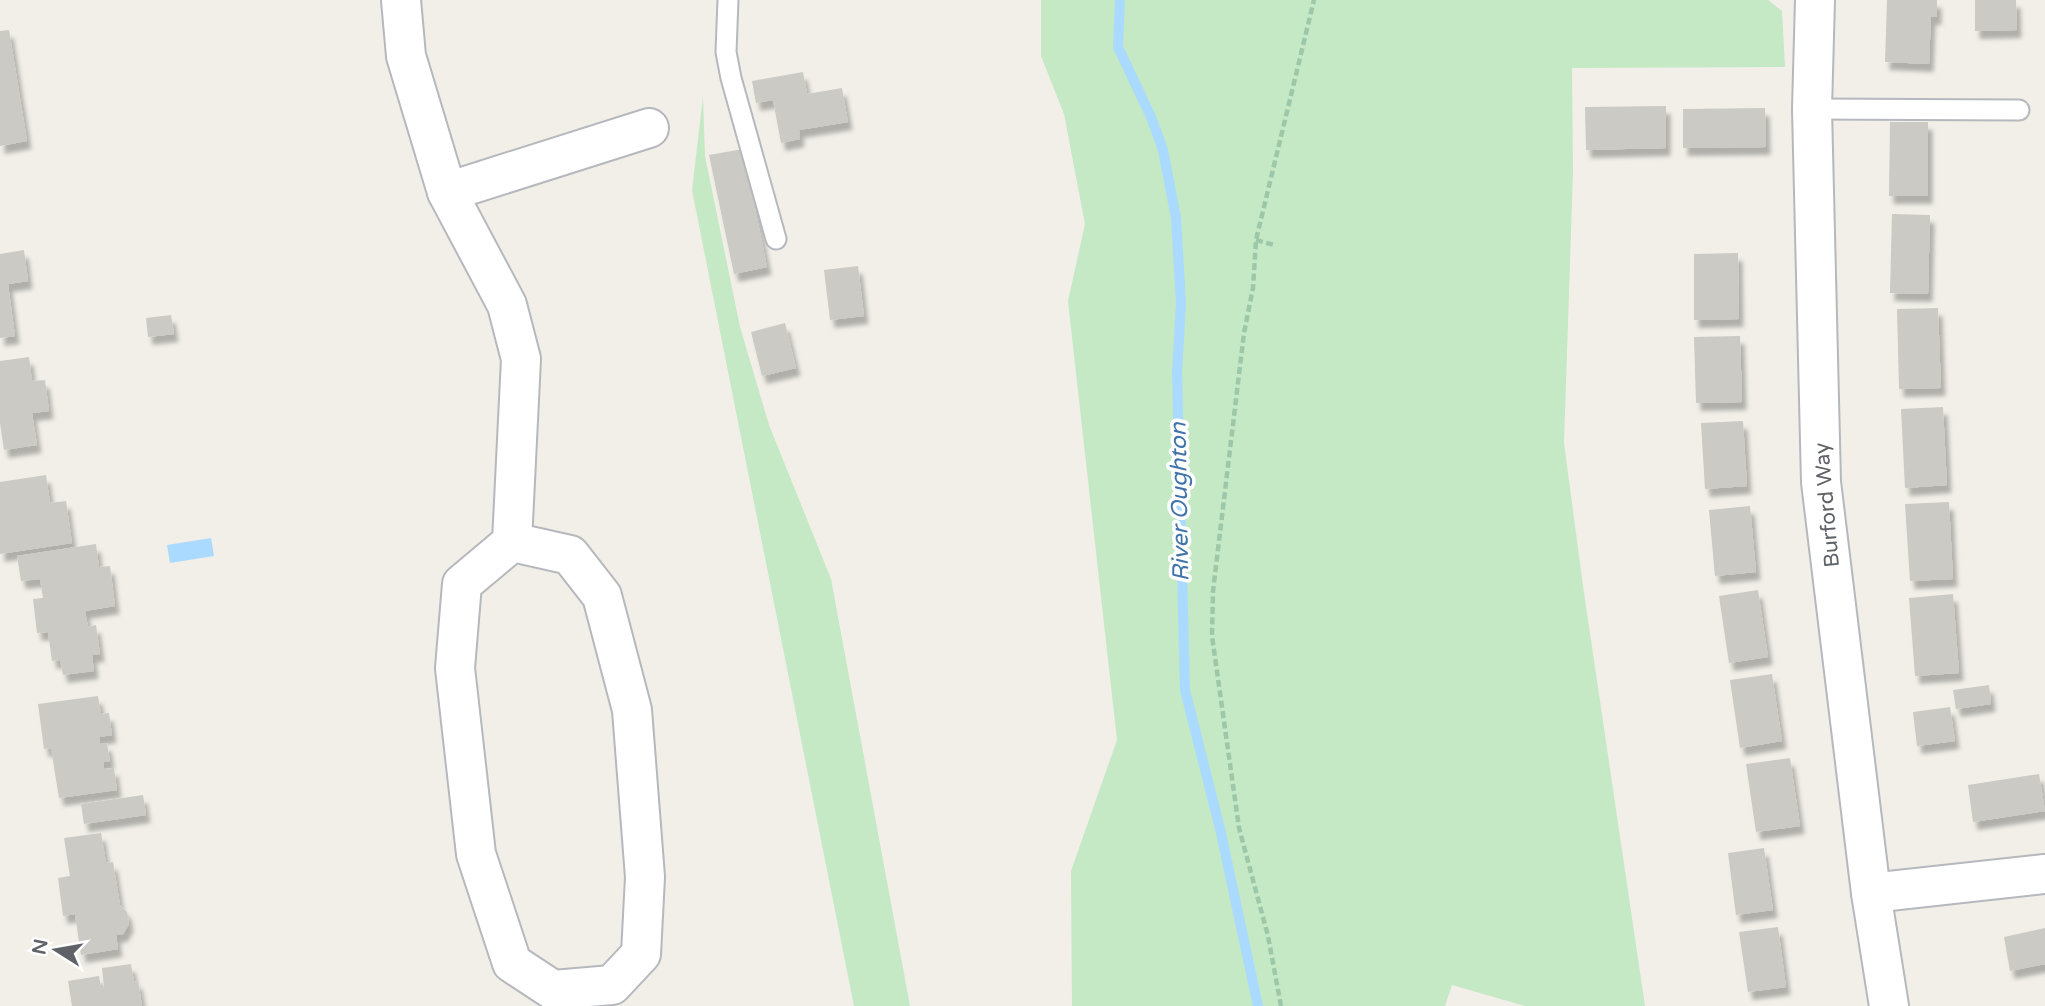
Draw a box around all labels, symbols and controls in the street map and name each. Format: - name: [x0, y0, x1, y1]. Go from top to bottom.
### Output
- water label: River Oughton: [1165, 421, 1195, 582]
- street label: Burford Way: [1809, 442, 1845, 568]
- north arrow: [21, 915, 91, 985]
- text: N: [28, 937, 53, 957]

